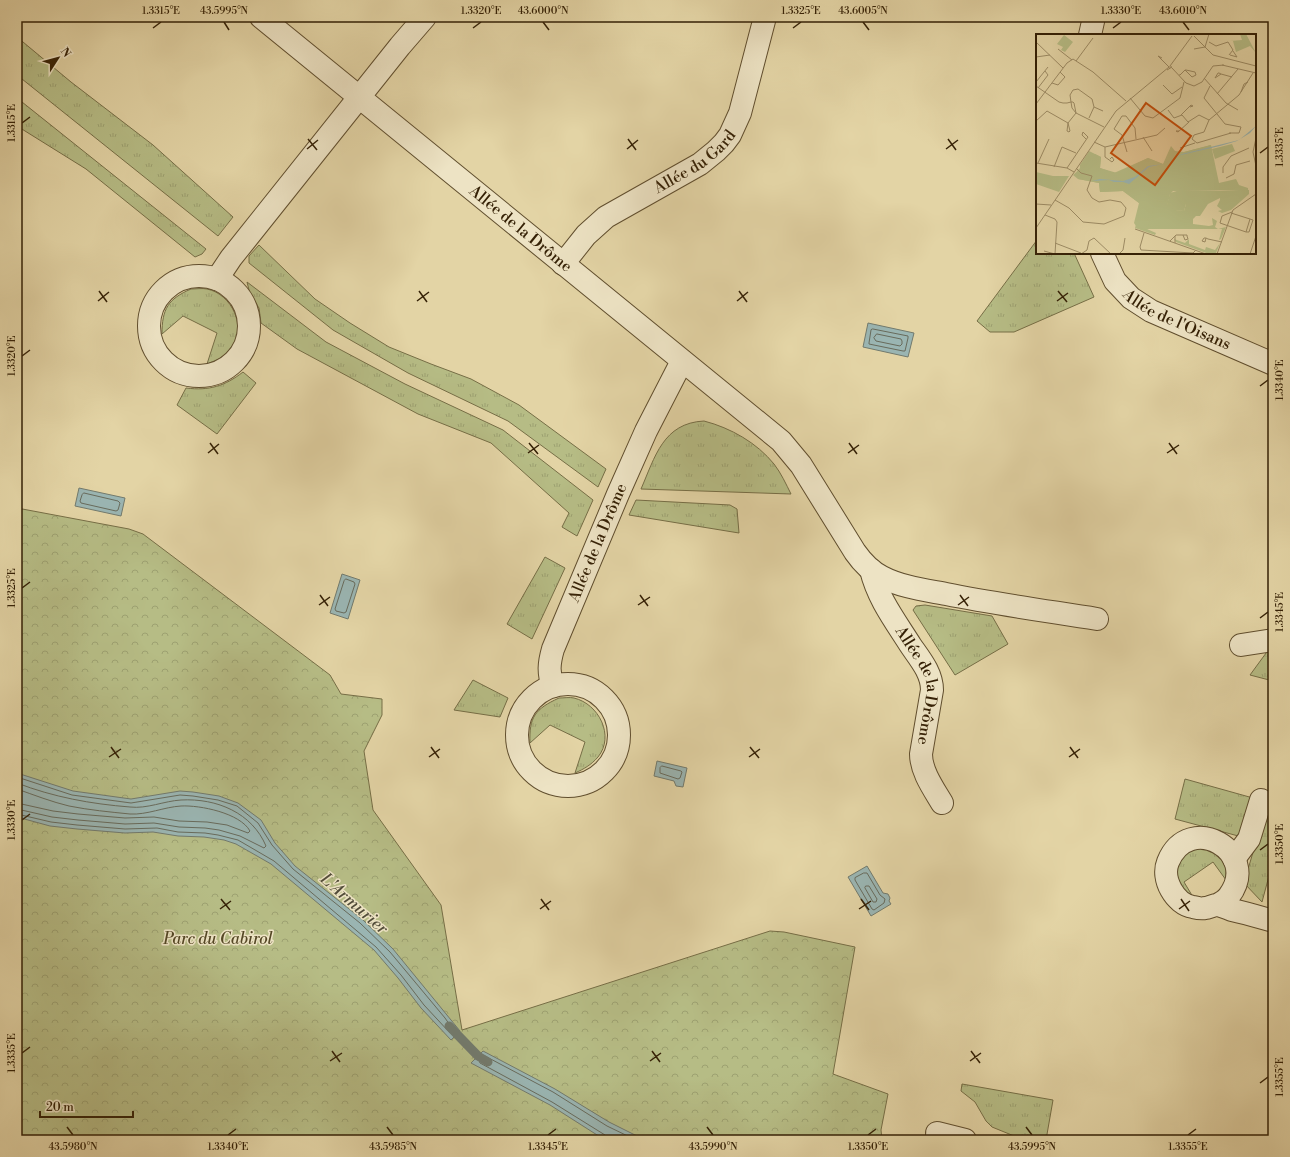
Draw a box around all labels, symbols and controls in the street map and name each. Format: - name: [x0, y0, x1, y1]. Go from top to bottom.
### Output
- text: 1.3315°E: [142, 5, 180, 17]
- text: 43.5995°N: [200, 5, 249, 17]
- text: 1.3320°E: [461, 5, 501, 17]
- text: 43.6000°N: [518, 5, 569, 17]
- text: 1.3325°E: [781, 5, 821, 17]
- text: 43.6005°N: [838, 5, 888, 17]
- text: 1.3330°E: [1101, 5, 1141, 17]
- text: 43.6010°N: [1159, 5, 1207, 17]
- inset map: [1036, 34, 1256, 254]
- north arrow: [38, 38, 78, 78]
- text: N: [57, 45, 74, 61]
- text: 1.3315°E: [6, 104, 18, 142]
- street label: Allée du Gard: [649, 126, 740, 198]
- text: 1.3335°E: [1274, 127, 1286, 167]
- street label: Allée de la Drôme: [464, 180, 576, 277]
- street label: Allée de l'Oisans: [1117, 284, 1234, 354]
- text: 1.3320°E: [6, 336, 18, 376]
- text: 1.3340°E: [1274, 359, 1286, 401]
- street label: Allée de la Drôme: [563, 480, 631, 606]
- text: 1.3325°E: [6, 568, 18, 608]
- text: 1.3345°E: [1274, 592, 1286, 632]
- street label: Allée de la Drôme: [890, 621, 942, 746]
- text: 1.3330°E: [6, 800, 18, 840]
- text: 1.3350°E: [1274, 824, 1286, 864]
- water label: L'Armurier: [315, 868, 393, 940]
- park label: Parc du Cabirol: [162, 929, 274, 949]
- text: 1.3335°E: [6, 1033, 18, 1073]
- text: 1.3355°E: [1274, 1057, 1286, 1097]
- scale bar: [40, 1093, 133, 1119]
- text: 20 m: [46, 1100, 74, 1115]
- text: 43.5980°N: [48, 1141, 98, 1153]
- text: 1.3340°E: [207, 1141, 249, 1153]
- text: 43.5985°N: [369, 1141, 418, 1153]
- text: 1.3345°E: [528, 1141, 568, 1153]
- text: 43.5990°N: [688, 1141, 738, 1153]
- text: 1.3350°E: [848, 1141, 888, 1153]
- text: 43.5995°N: [1008, 1141, 1057, 1153]
- text: 1.3355°E: [1168, 1141, 1208, 1153]

